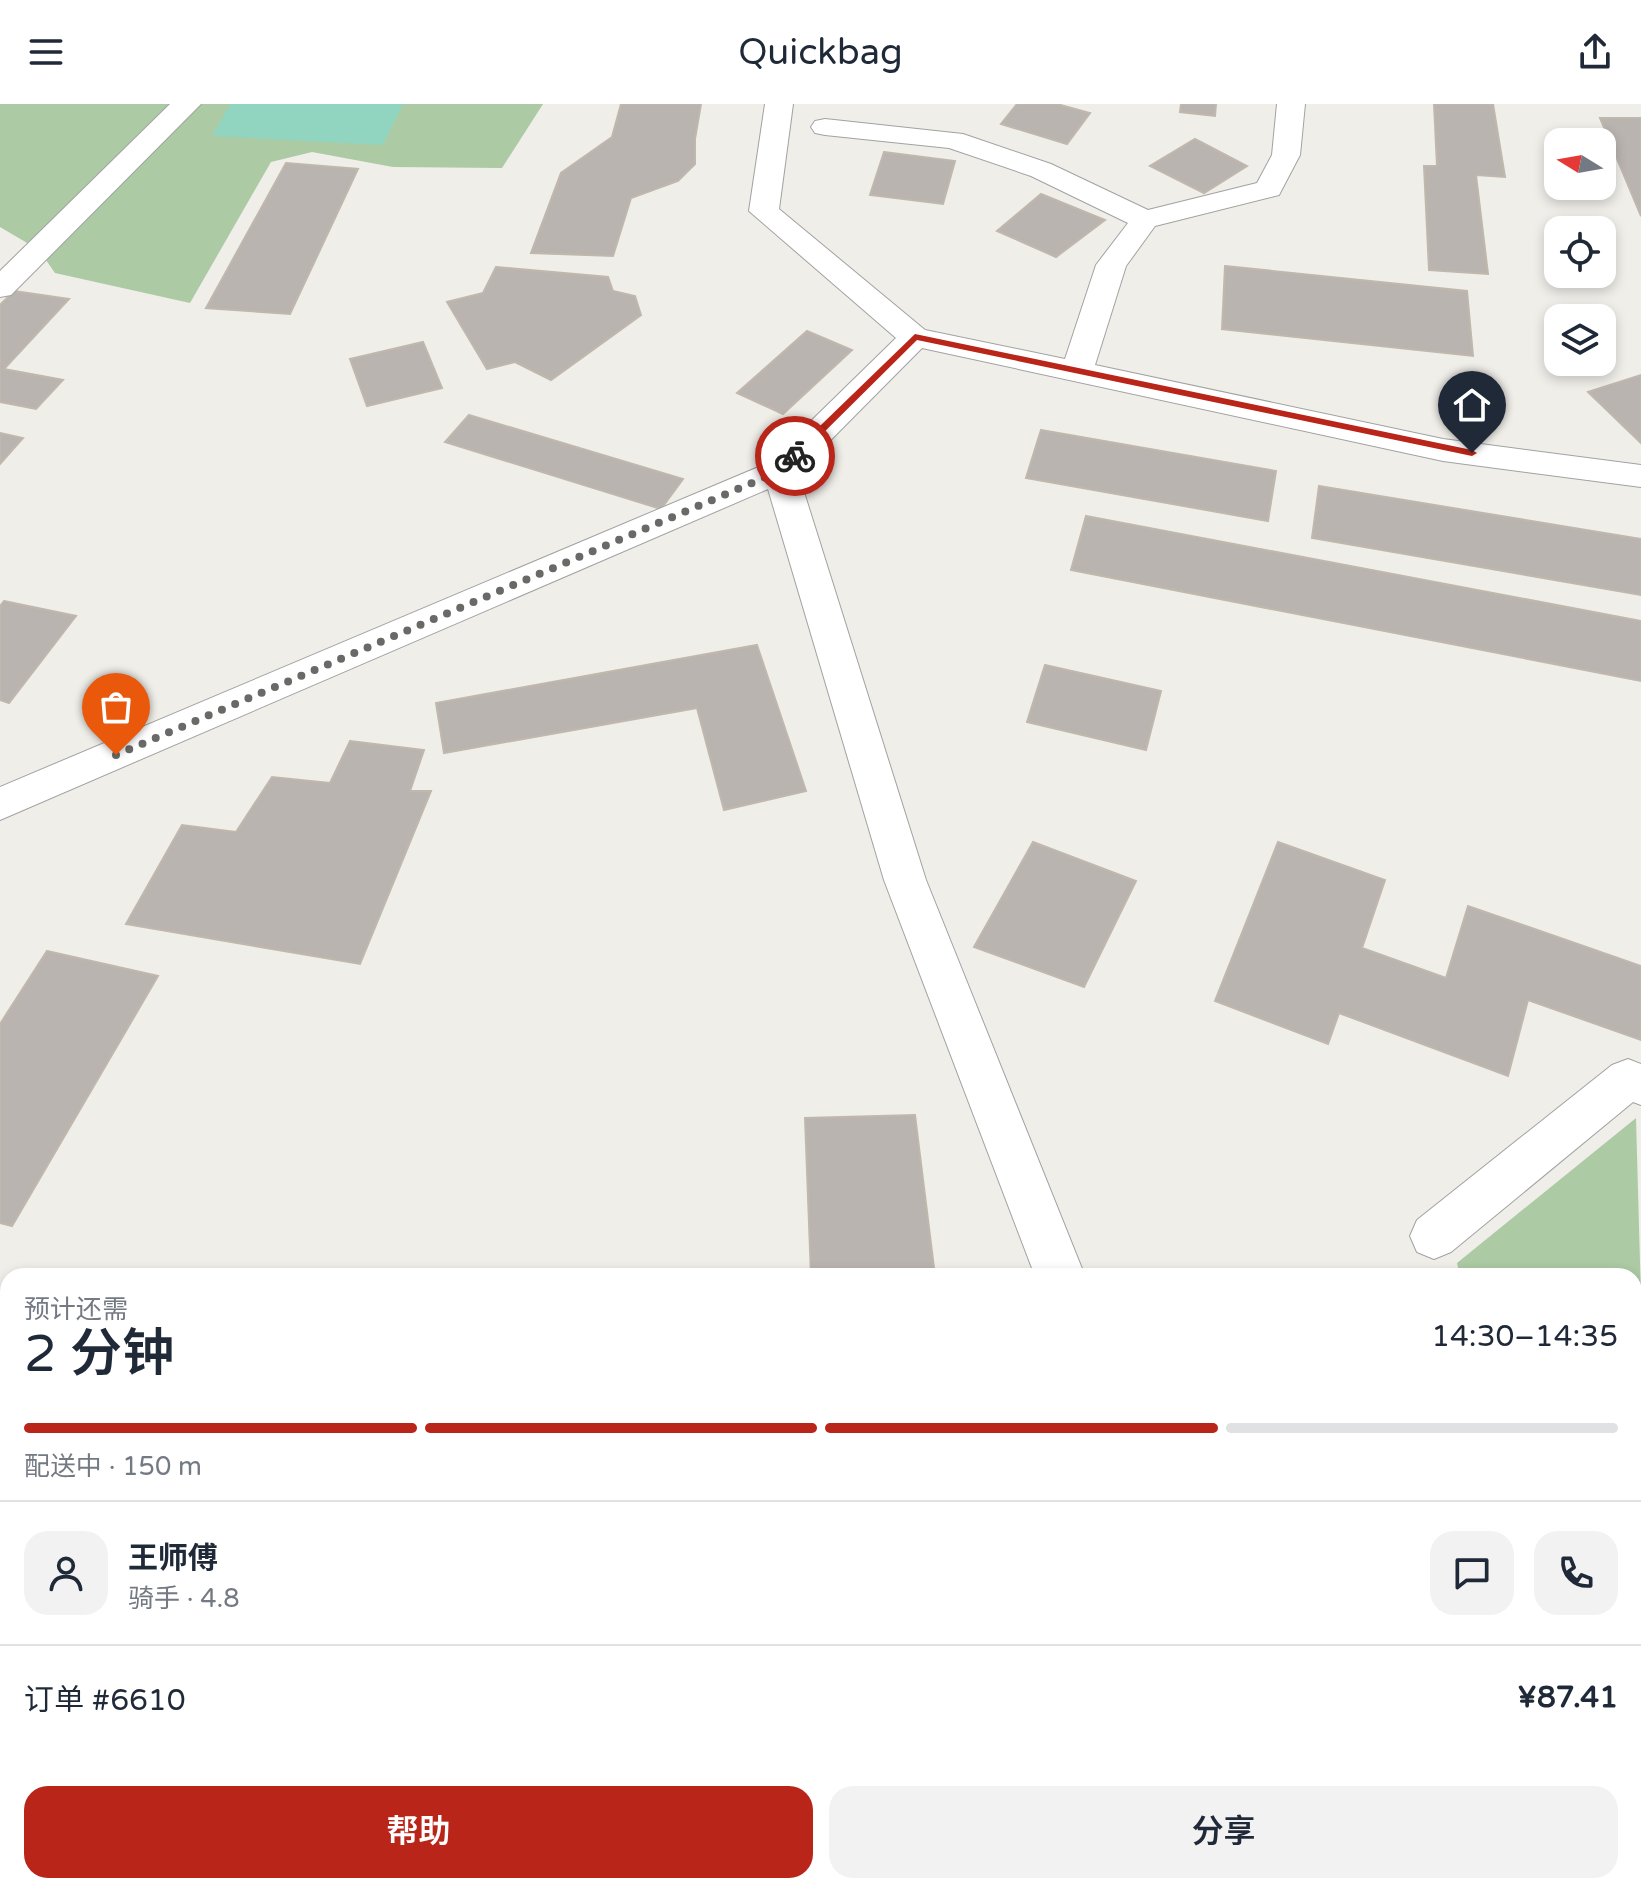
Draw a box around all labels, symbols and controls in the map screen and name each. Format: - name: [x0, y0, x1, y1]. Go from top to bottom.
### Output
- icon: menu: [24, 30, 68, 74]
- icon: share: [1573, 30, 1617, 74]
- text: Quickbag: [738, 31, 903, 74]
- north arrow: [1544, 128, 1616, 200]
- map controls: [1544, 128, 1616, 376]
- button: locate: [1544, 216, 1616, 288]
- button: layers: [1544, 304, 1616, 376]
- pin: [1438, 371, 1506, 453]
- icon: home: [1450, 383, 1494, 427]
- courier: [755, 416, 835, 496]
- icon: bike: [773, 434, 817, 478]
- pin: [82, 673, 150, 755]
- icon: bag: [94, 685, 138, 729]
- text: 预计还需: [24, 1294, 128, 1325]
- text: 14:30–14:35: [1431, 1318, 1618, 1355]
- text: 2 分钟: [24, 1323, 174, 1386]
- text: 配送中 · 150 m: [24, 1451, 202, 1482]
- button: person: [24, 1531, 108, 1615]
- button: chat: [1430, 1531, 1514, 1615]
- button: phone: [1534, 1531, 1618, 1615]
- text: 王师傅: [128, 1540, 218, 1577]
- text: 骑手 · 4.8: [128, 1583, 240, 1614]
- text: ¥87.41: [1517, 1679, 1618, 1716]
- text: 订单 #6610: [24, 1682, 186, 1719]
- button: 帮助: [24, 1786, 813, 1878]
- button: 分享: [829, 1786, 1618, 1878]

